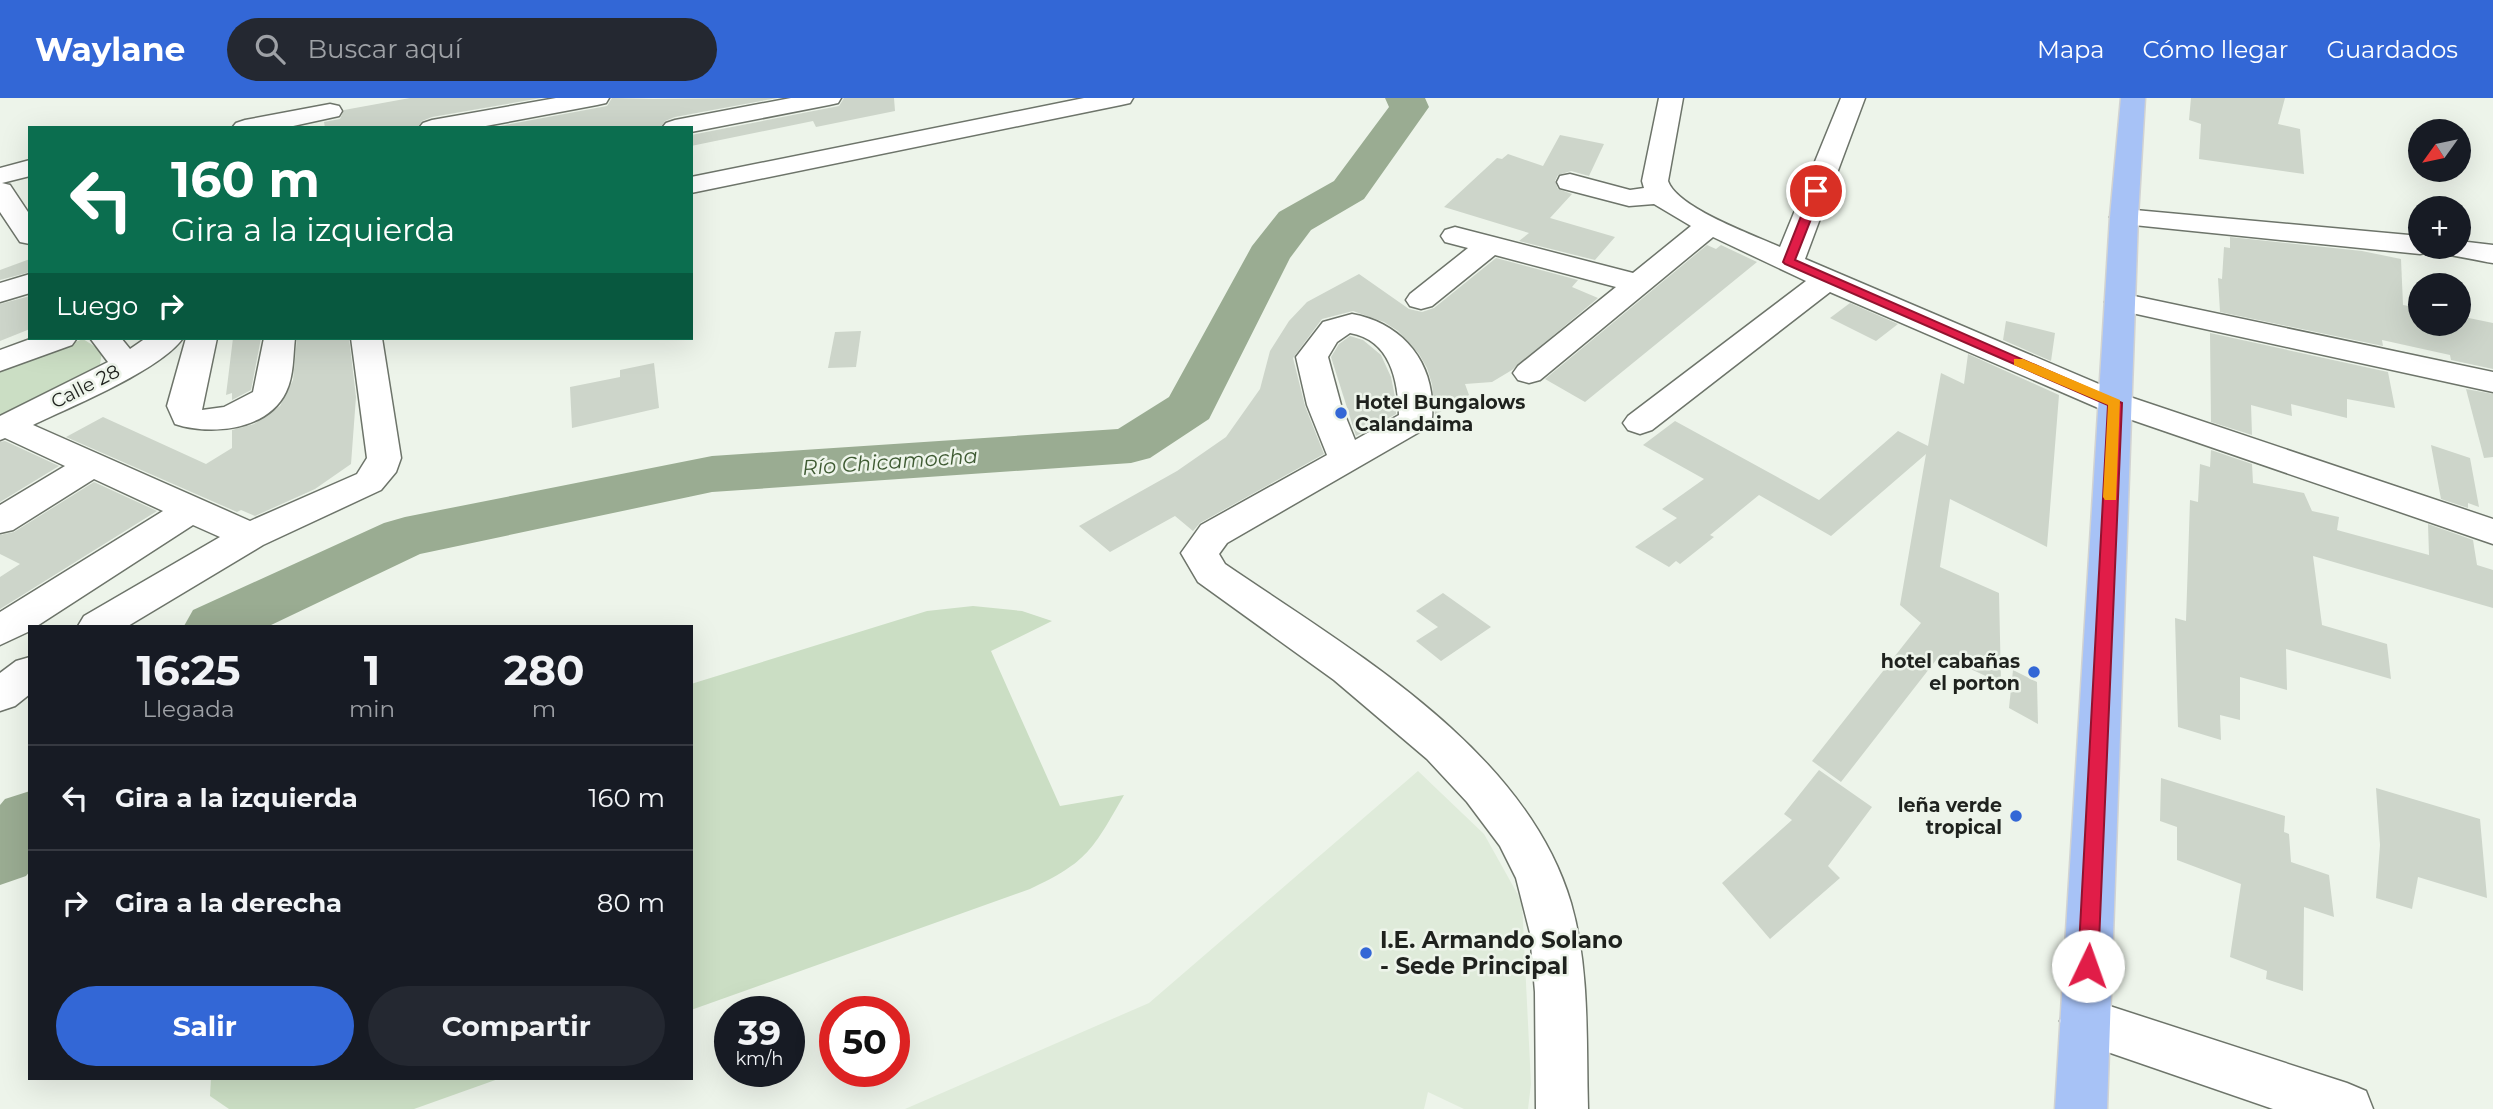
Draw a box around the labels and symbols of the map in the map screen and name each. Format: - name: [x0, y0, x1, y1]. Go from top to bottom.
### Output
- north arrow: [2408, 119, 2471, 182]
- pin: [1786, 161, 1846, 221]
- street label: Calle 28: [47, 359, 123, 414]
- place label: Hotel Bungalows Calandaima: [1355, 391, 1525, 436]
- marker: Hotel Bungalows Calandaima: [1333, 405, 1349, 421]
- water label: Río Chicamocha: [801, 443, 979, 480]
- place label: hotel cabañas el porton: [1881, 650, 2020, 695]
- marker: hotel cabañas el porton: [2026, 664, 2042, 680]
- place label: leña verde tropical: [1898, 794, 2002, 839]
- marker: leña verde tropical: [2008, 808, 2024, 824]
- place label: I.E. Armando Solano - Sede Principal: [1380, 926, 1623, 980]
- position arrow: [2051, 929, 2125, 1003]
- marker: I.E. Armando Solano - Sede Principal: [1358, 945, 1374, 961]
- speed limit sign: 50: [819, 996, 910, 1087]

